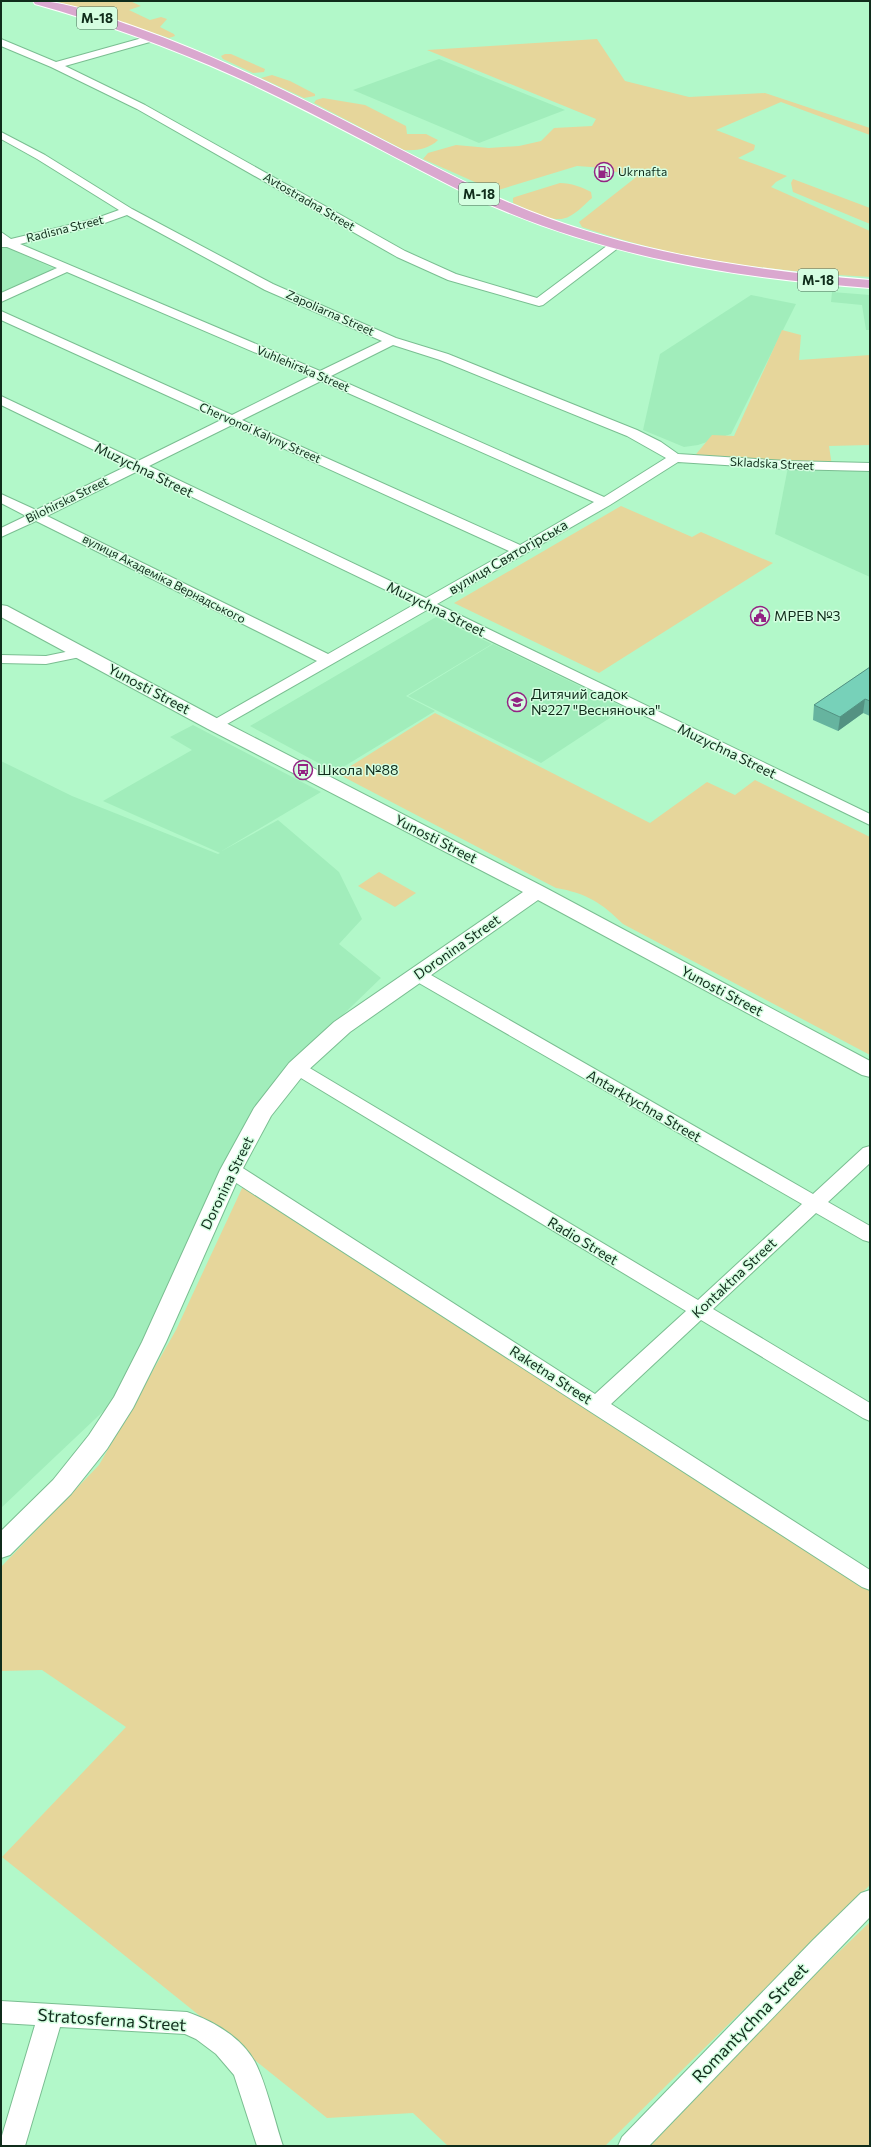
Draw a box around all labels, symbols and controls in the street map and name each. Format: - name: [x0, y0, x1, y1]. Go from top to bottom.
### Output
- road number: М-18: [77, 7, 117, 29]
- fuel station icon: Ukrnafta: [593, 161, 615, 183]
- place label: Ukrnafta: [618, 164, 667, 178]
- street label: Avtostradna Street: [261, 169, 358, 233]
- road number: М-18: [459, 183, 499, 205]
- street label: Radisna Street: [25, 212, 105, 244]
- road number: М-18: [798, 269, 838, 291]
- street label: Zapoliarna Street: [284, 286, 377, 338]
- street label: Vuhlehirska Street: [255, 342, 352, 394]
- street label: Chervonoi Kalyny Street: [197, 399, 323, 465]
- street label: Muzychna Street: [92, 438, 197, 501]
- street label: Skladska Street: [730, 454, 815, 472]
- street label: Bilohirska Street: [23, 473, 110, 525]
- street label: вулиця Святогірська: [445, 516, 570, 598]
- street label: вулиця Академіка Вернадського: [80, 531, 248, 626]
- street label: Muzychna Street: [384, 577, 489, 640]
- public building icon: МРЕВ №3: [749, 605, 771, 627]
- place label: МРЕВ №3: [774, 607, 841, 624]
- street label: Yunosti Street: [105, 660, 193, 717]
- place label: Дитячий садок №227 "Весняночка": [531, 685, 661, 718]
- school or university icon: Дитячий садок №227 "Весняночка": [506, 691, 528, 713]
- street label: Muzychna Street: [675, 719, 780, 782]
- bus stop icon: Школа №88: [292, 759, 314, 781]
- place label: Школа №88: [317, 761, 399, 778]
- street label: Yunosti Street: [392, 810, 481, 867]
- street label: Doronina Street: [410, 910, 503, 983]
- street label: Yunosti Street: [678, 962, 766, 1019]
- street label: Antarktychna Street: [584, 1066, 705, 1145]
- street label: Doronina Street: [197, 1133, 257, 1232]
- street label: Radio Street: [545, 1213, 622, 1268]
- street label: Kontaktna Street: [688, 1234, 780, 1321]
- street label: Raketna Street: [507, 1342, 596, 1408]
- street label: Romantychna Street: [687, 1959, 812, 2087]
- street label: Stratosferna Street: [37, 2004, 187, 2035]

